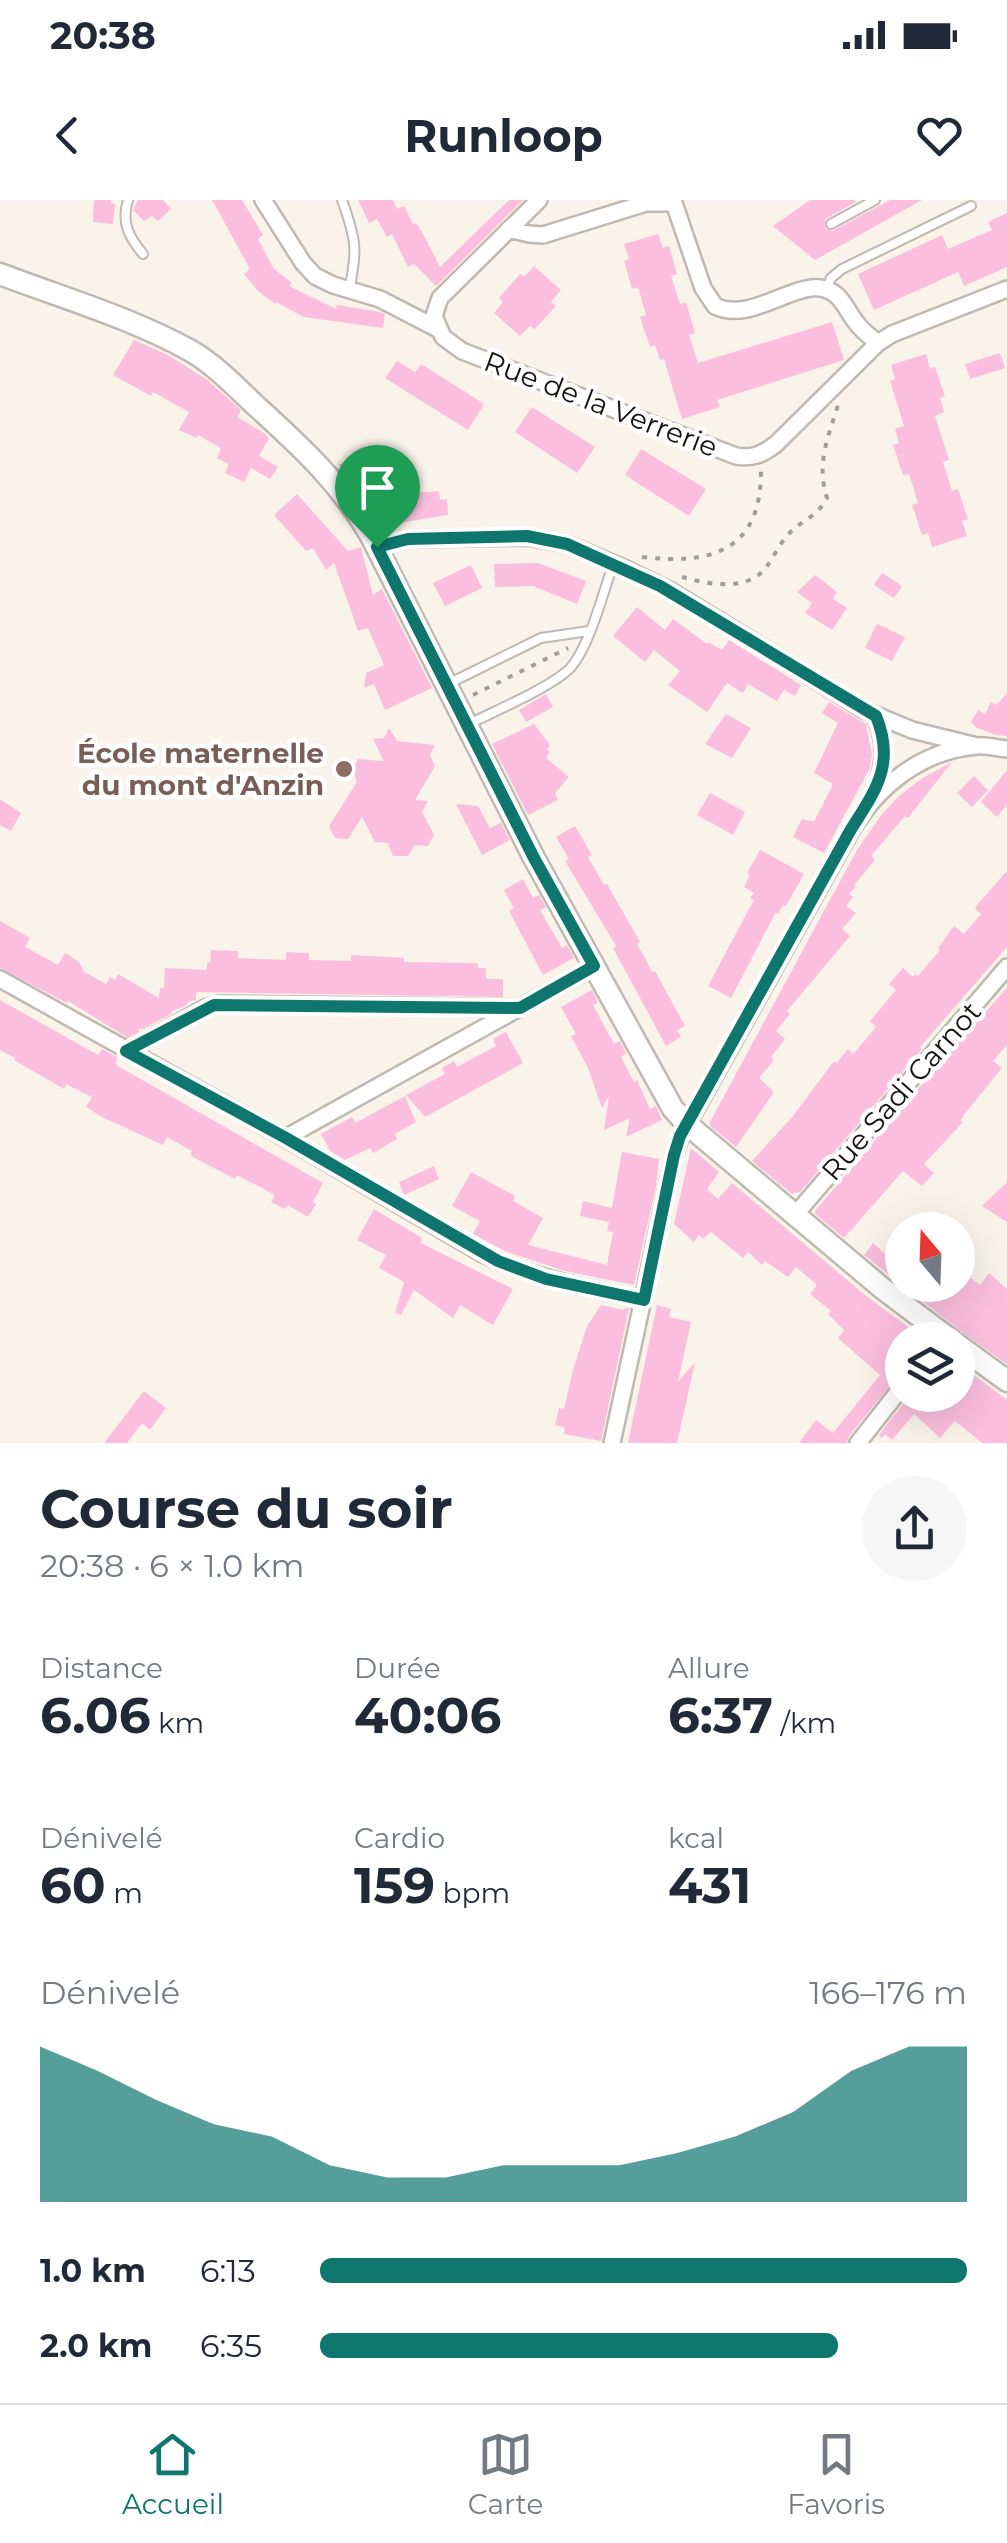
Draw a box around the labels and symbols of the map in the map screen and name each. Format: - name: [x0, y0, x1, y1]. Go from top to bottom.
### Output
- street label: Rue de la Verrerie: [480, 344, 722, 464]
- pin: [335, 445, 420, 548]
- place label: École maternelle du mont d'Anzin: [77, 736, 324, 802]
- marker: École maternelle du mont d'Anzin: [333, 758, 355, 780]
- street label: Rue Sadi Carnot: [814, 995, 988, 1187]
- north arrow: [885, 1212, 975, 1302]

